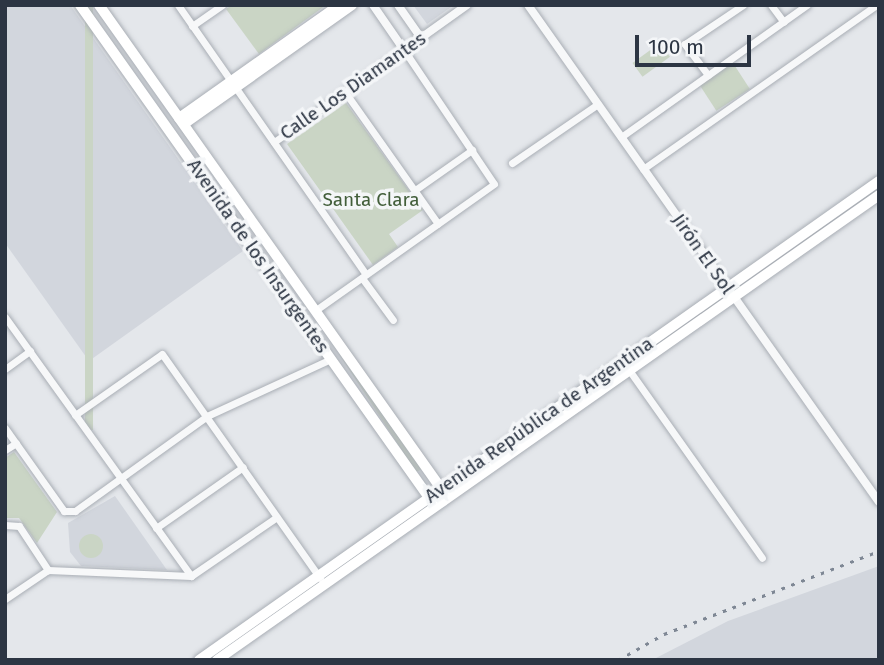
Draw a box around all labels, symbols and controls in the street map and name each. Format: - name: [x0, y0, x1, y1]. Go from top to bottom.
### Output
- scale bar: [639, 21, 754, 65]
- street label: Calle Los Diamantes: [276, 27, 430, 145]
- text: 100 m: [648, 34, 704, 60]
- street label: Avenida de los Insurgentes: [182, 155, 334, 357]
- park label: Santa Clara: [322, 189, 420, 211]
- street label: Jirón El Sol: [667, 209, 739, 299]
- street label: Avenida República de Argentina: [420, 332, 658, 508]

